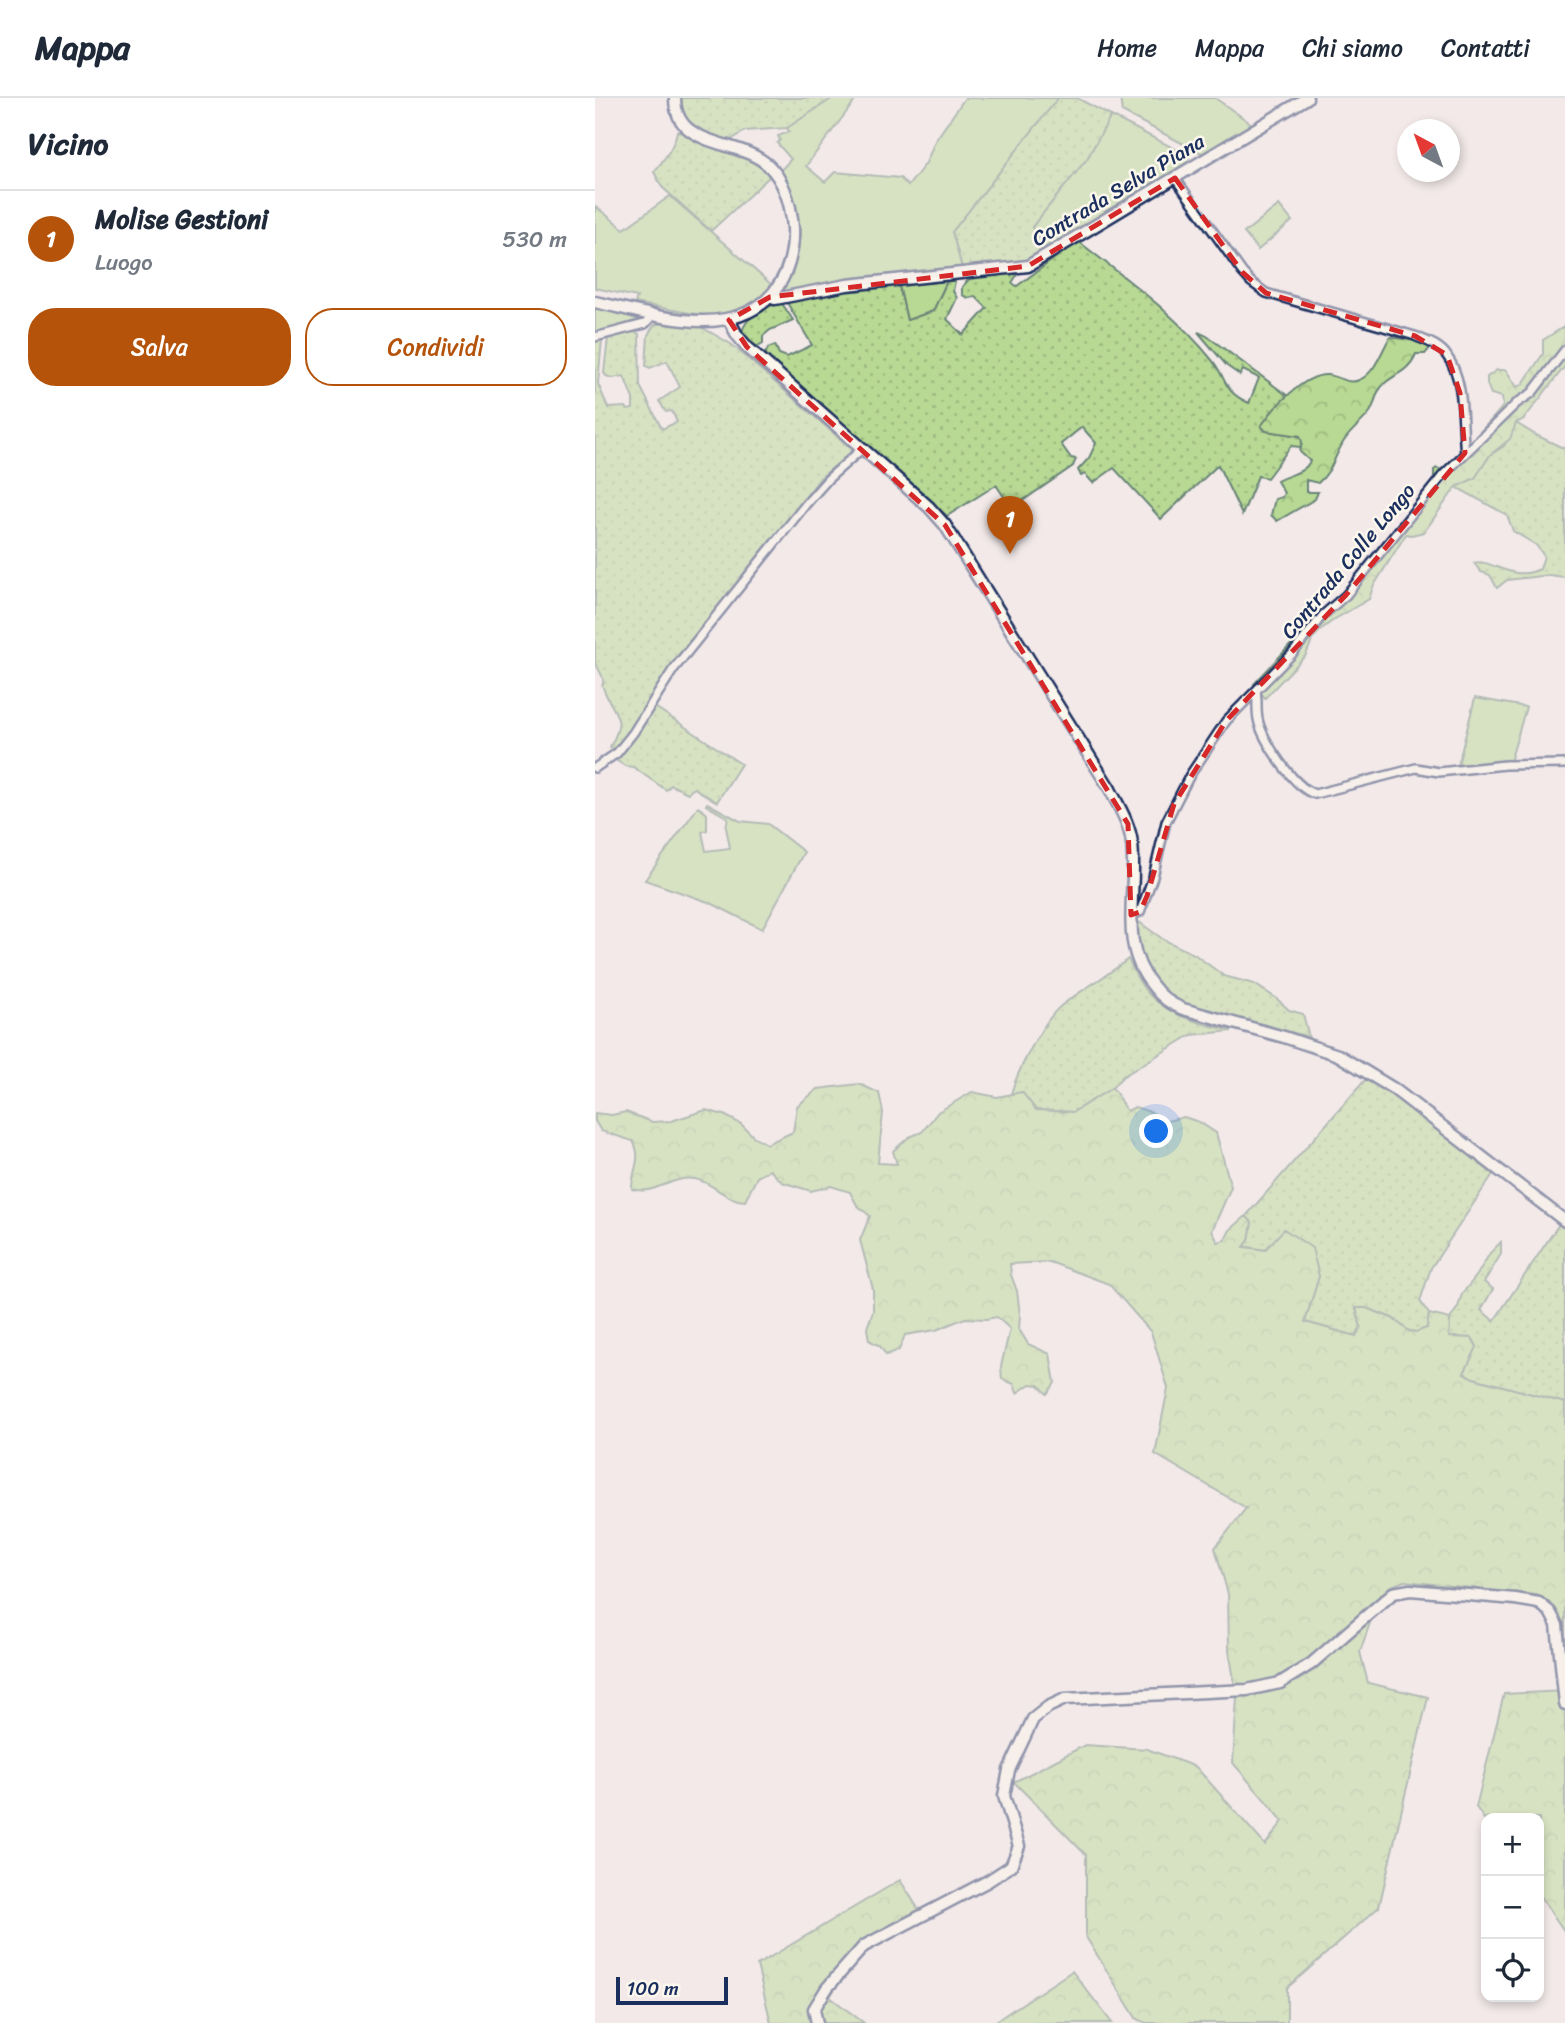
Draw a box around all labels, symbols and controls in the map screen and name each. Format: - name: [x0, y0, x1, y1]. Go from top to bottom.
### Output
- text: Mappa: [35, 19, 130, 77]
- text: Home: [1097, 27, 1157, 69]
- text: Mappa: [1195, 27, 1264, 69]
- text: Chi siamo: [1302, 27, 1403, 69]
- text: Contatti: [1441, 27, 1530, 69]
- text: Vicino: [28, 117, 108, 171]
- north arrow: [1397, 119, 1460, 182]
- street label: Contrada Selva Piana: [1024, 123, 1213, 257]
- text: Molise Gestioni: [95, 196, 268, 242]
- text: 1: [46, 219, 56, 260]
- text: 530 m: [502, 219, 567, 260]
- text: Luogo: [95, 242, 153, 283]
- button: Salva: [28, 308, 291, 386]
- button: Condividi: [305, 308, 567, 386]
- street label: Contrada Colle Longo: [1271, 474, 1425, 648]
- pin: 1: [987, 496, 1033, 554]
- your location: [1139, 1114, 1173, 1148]
- map controls: [1481, 1813, 1544, 2002]
- button: +: [1481, 1813, 1544, 1876]
- button: −: [1481, 1876, 1544, 1939]
- button: locate: [1481, 1939, 1544, 2002]
- text: 100 m: [627, 1972, 679, 2005]
- scale bar: [616, 1974, 728, 2006]

